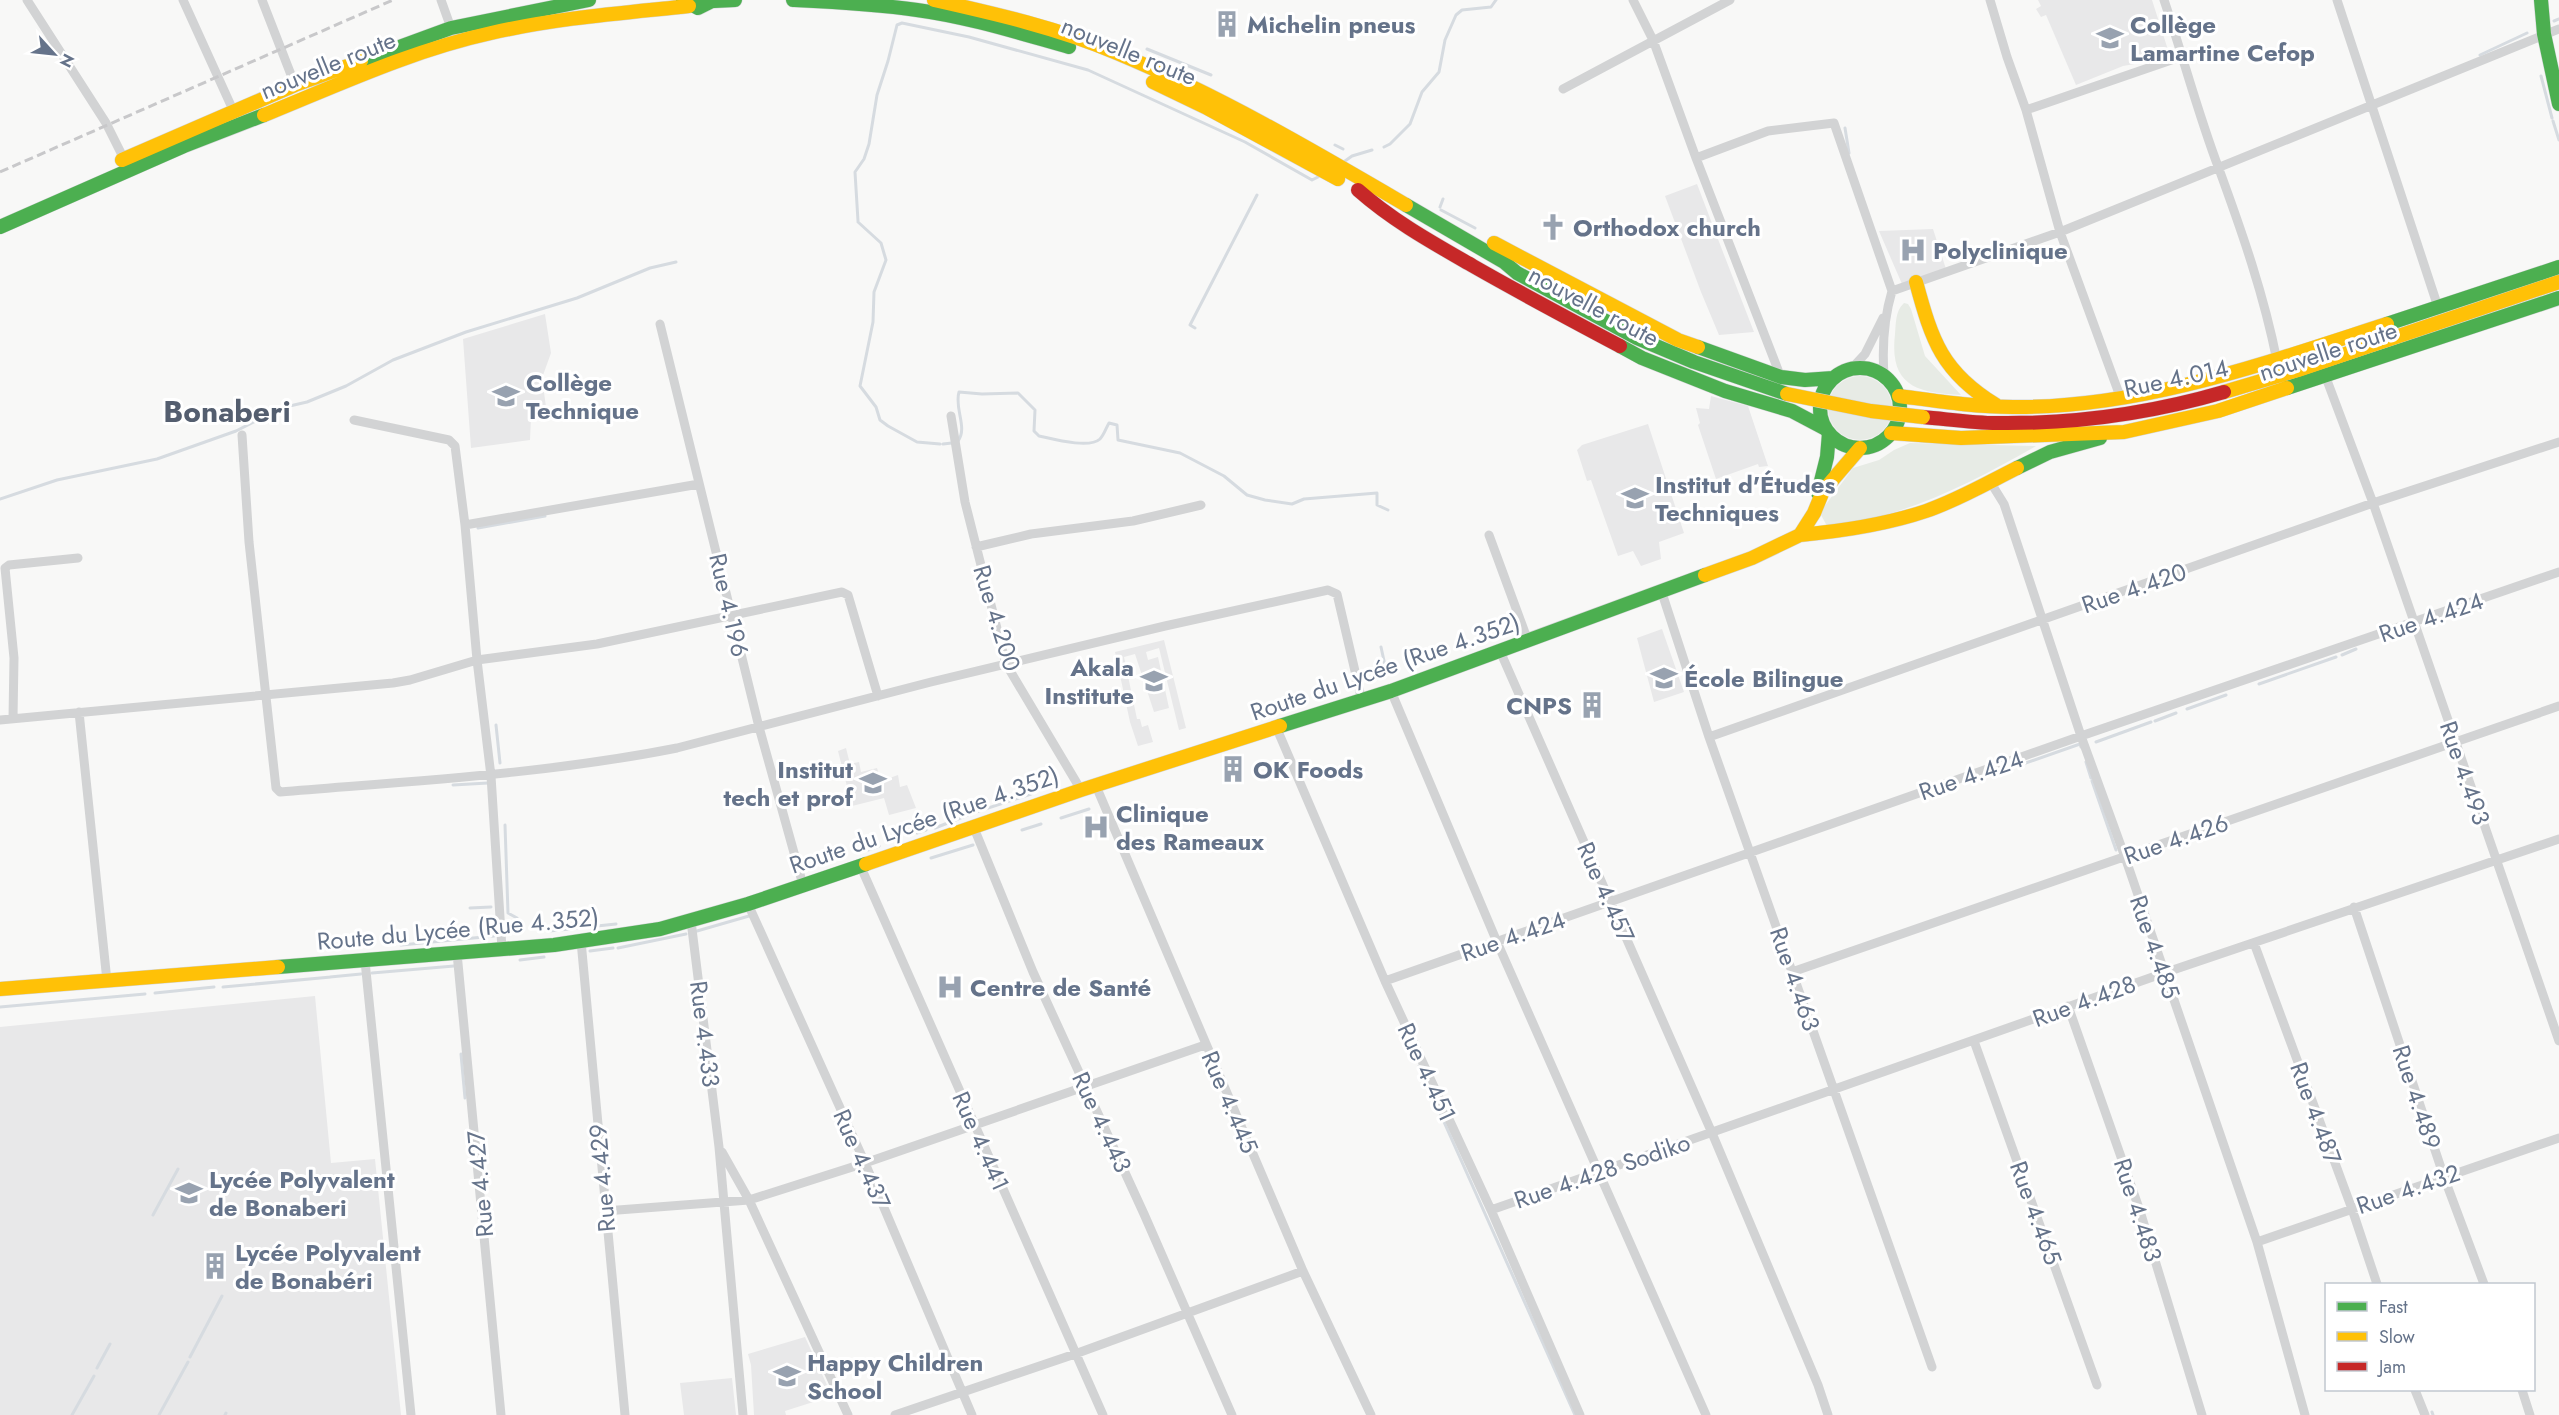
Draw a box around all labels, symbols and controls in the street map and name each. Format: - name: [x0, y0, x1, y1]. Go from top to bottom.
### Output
- place label: Michelin pneus: [1247, 7, 1416, 42]
- place label: Collège Lamartine Cefop: [2130, 7, 2315, 70]
- street label: nouvelle route: [1056, 8, 1202, 94]
- building icon: Michelin pneus: [1212, 9, 1242, 39]
- street label: nouvelle route: [255, 22, 401, 108]
- school or university icon: Collège Lamartine Cefop: [2095, 23, 2125, 53]
- north arrow: [24, 24, 84, 84]
- text: N: [54, 50, 80, 71]
- place label: Orthodox church: [1573, 210, 1761, 245]
- church icon: Orthodox church: [1538, 212, 1568, 242]
- place label: Polyclinique: [1933, 233, 2068, 268]
- hospital icon: Polyclinique: [1898, 235, 1928, 265]
- street label: nouvelle route: [1523, 257, 1665, 355]
- street label: nouvelle route: [2255, 312, 2401, 390]
- street label: Rue 4.014: [2121, 350, 2231, 406]
- place label: Collège Technique: [526, 365, 639, 428]
- school or university icon: Collège Technique: [491, 381, 521, 411]
- district label: Bonaberi: [163, 390, 291, 433]
- place label: Institut d'Études Techniques: [1655, 467, 1836, 530]
- school or university icon: Institut d'Études Techniques: [1620, 483, 1650, 513]
- street label: Rue 4.196: [700, 550, 758, 660]
- street label: Rue 4.420: [2077, 554, 2191, 622]
- street label: Rue 4.200: [964, 561, 1030, 675]
- street label: Rue 4.424: [2374, 583, 2488, 651]
- street label: Route du Lycée (Rue 4.352): [1245, 604, 1525, 730]
- place label: Akala Institute: [1045, 650, 1134, 713]
- place label: École Bilingue: [1684, 661, 1844, 696]
- school or university icon: École Bilingue: [1649, 663, 1679, 693]
- school or university icon: Akala Institute: [1139, 666, 1169, 696]
- place label: CNPS: [1506, 688, 1572, 723]
- building icon: CNPS: [1577, 690, 1607, 720]
- street label: Rue 4.493: [2431, 716, 2499, 830]
- street label: Rue 4.424: [1914, 741, 2028, 809]
- place label: Institut tech et prof: [724, 752, 855, 815]
- place label: OK Foods: [1253, 752, 1363, 787]
- building icon: OK Foods: [1218, 754, 1248, 784]
- street label: Route du Lycée (Rue 4.352): [784, 757, 1064, 883]
- school or university icon: Institut tech et prof: [858, 768, 888, 798]
- place label: Clinique des Rameaux: [1116, 796, 1264, 859]
- street label: Rue 4.426: [2119, 805, 2233, 873]
- hospital icon: Clinique des Rameaux: [1081, 812, 1111, 842]
- street label: Rue 4.457: [1568, 836, 1644, 948]
- street label: Rue 4.485: [2121, 891, 2189, 1003]
- street label: Route du Lycée (Rue 4.352): [315, 899, 601, 959]
- street label: Rue 4.424: [1456, 902, 1570, 970]
- street label: Rue 4.463: [1761, 922, 1829, 1036]
- street label: Rue 4.428: [2027, 966, 2141, 1036]
- place label: Centre de Santé: [970, 970, 1151, 1005]
- hospital icon: Centre de Santé: [935, 972, 965, 1002]
- street label: Rue 4.433: [681, 979, 729, 1089]
- street label: Rue 4.451: [1389, 1017, 1465, 1127]
- street label: Rue 4.489: [2384, 1040, 2450, 1154]
- street label: Rue 4.445: [1193, 1045, 1267, 1159]
- street label: Rue 4.487: [2281, 1057, 2351, 1169]
- street label: Rue 4.443: [1063, 1066, 1141, 1178]
- street label: Rue 4.441: [944, 1086, 1018, 1196]
- street label: Rue 4.437: [824, 1103, 900, 1215]
- street label: Rue 4.429: [580, 1123, 624, 1233]
- street label: Rue 4.428 Sodiko: [1509, 1124, 1695, 1218]
- street label: Rue 4.427: [458, 1129, 502, 1239]
- street label: Rue 4.483: [2105, 1154, 2171, 1266]
- street label: Rue 4.432: [2351, 1155, 2465, 1223]
- street label: Rue 4.465: [2001, 1156, 2071, 1270]
- place label: Lycée Polyvalent de Bonaberi: [209, 1162, 395, 1225]
- school or university icon: Lycée Polyvalent de Bonaberi: [174, 1178, 204, 1208]
- place label: Lycée Polyvalent de Bonabéri: [235, 1235, 421, 1298]
- building icon: Lycée Polyvalent de Bonabéri: [200, 1251, 230, 1281]
- legend: [2325, 1283, 2535, 1391]
- text: Fast: [2379, 1294, 2408, 1320]
- text: Slow: [2379, 1324, 2416, 1350]
- place label: Happy Children School: [807, 1345, 983, 1408]
- text: Jam: [2377, 1354, 2406, 1380]
- school or university icon: Happy Children School: [772, 1361, 802, 1391]

